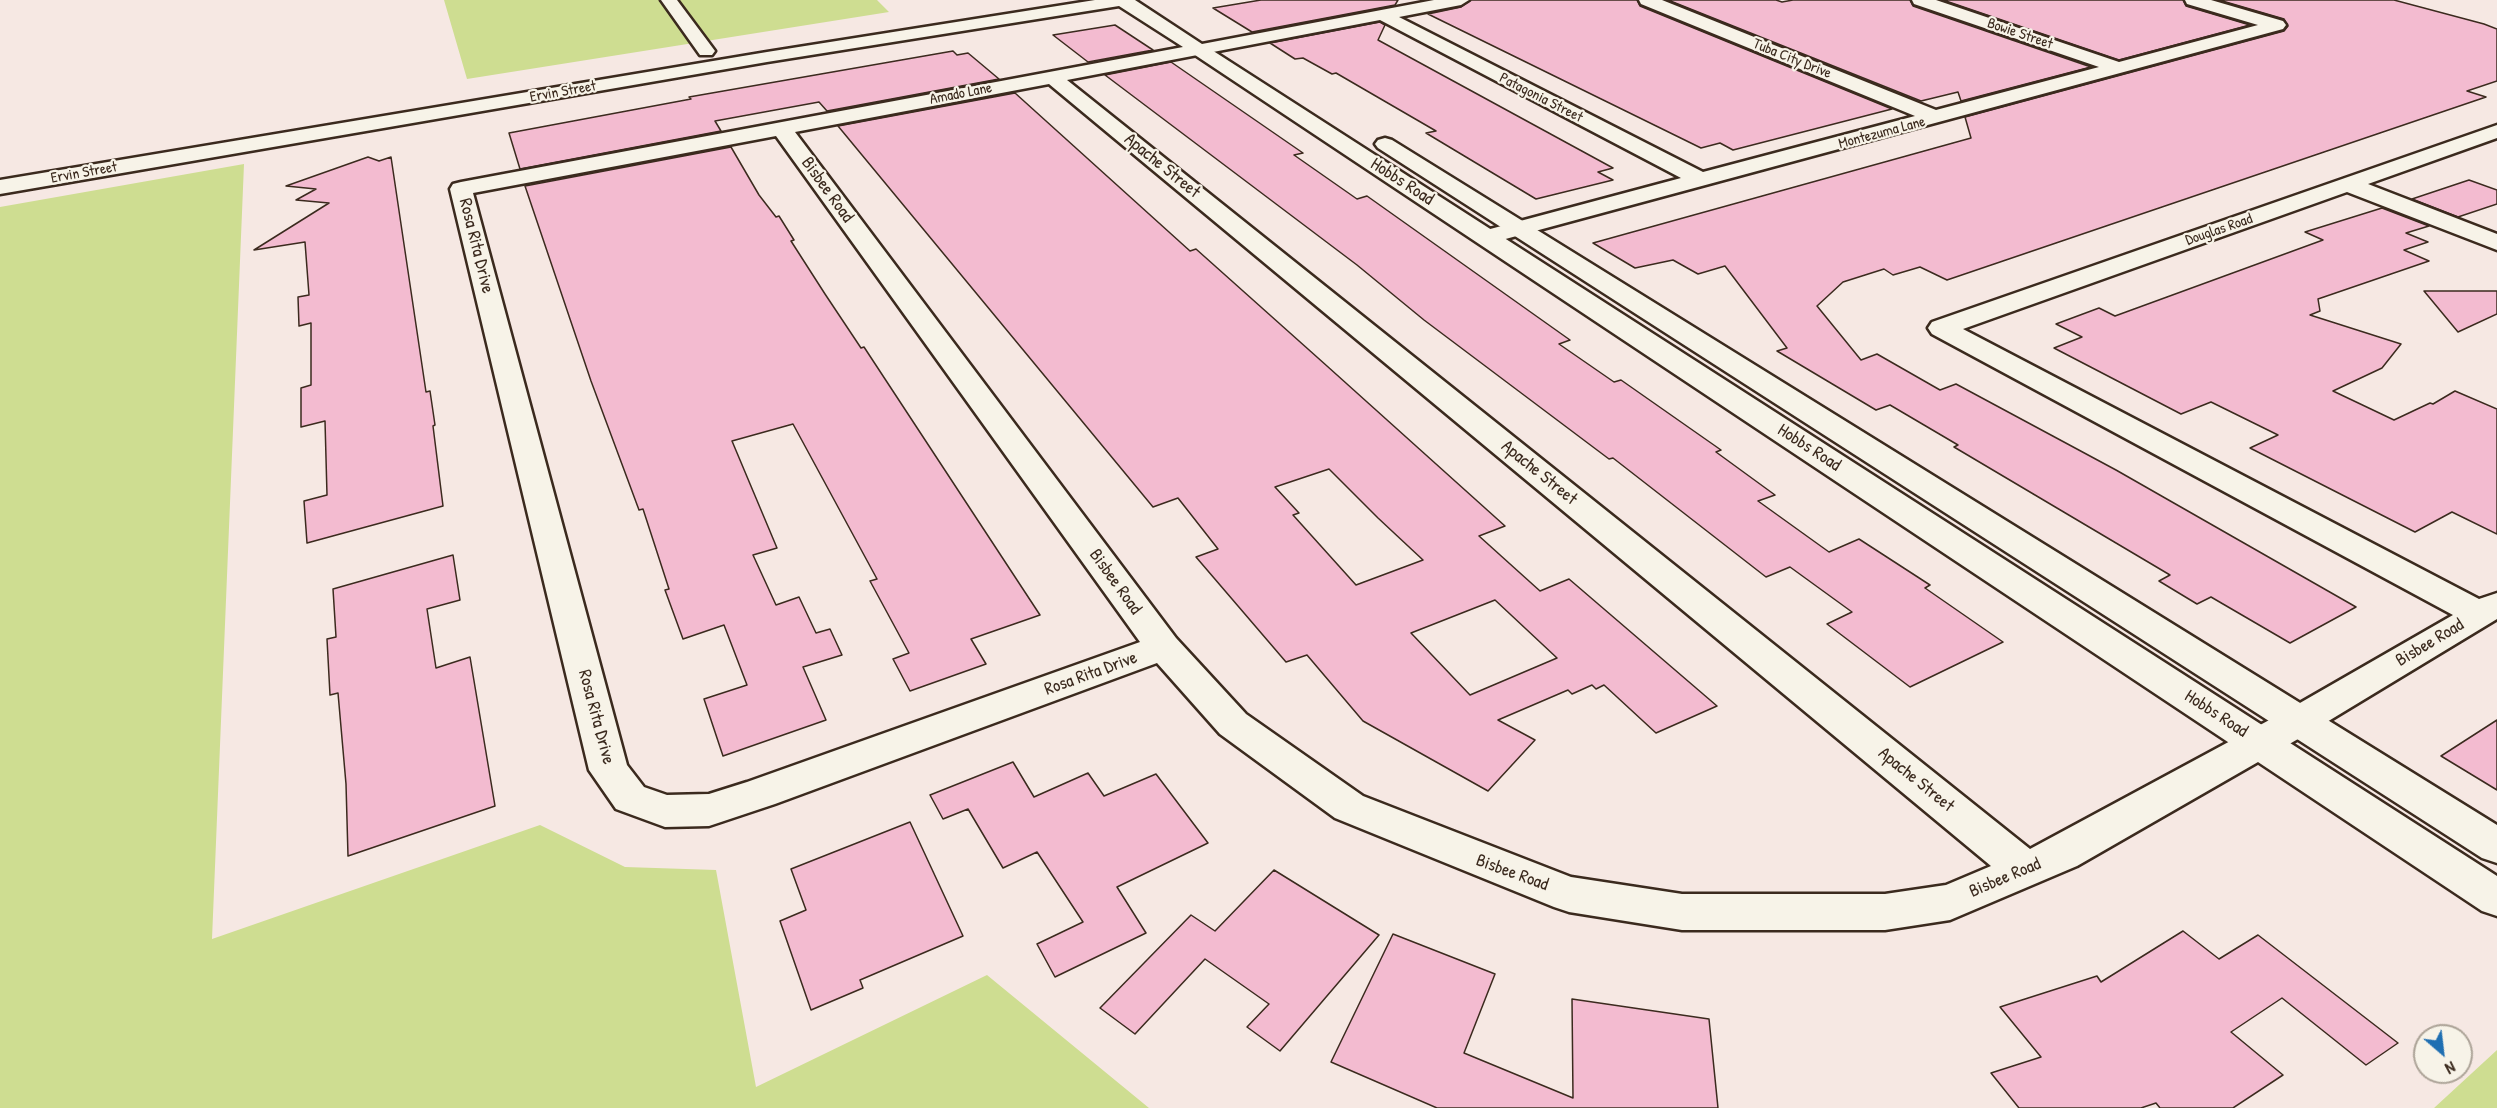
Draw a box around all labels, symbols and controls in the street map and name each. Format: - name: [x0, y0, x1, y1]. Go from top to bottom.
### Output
- street label: Bowie Street: [1985, 14, 2055, 54]
- street label: Tuba City Drive: [1750, 35, 1834, 83]
- street label: Patagonia Street: [1496, 69, 1586, 127]
- street label: Ervin Street: [528, 77, 598, 107]
- street label: Amado Lane: [928, 79, 994, 109]
- street label: Montezuma Lane: [1837, 113, 1927, 153]
- street label: Apache Street: [1120, 129, 1204, 203]
- street label: Bisbee Road: [796, 153, 858, 227]
- street label: Hobbs Road: [1366, 154, 1438, 210]
- street label: Ervin Street: [49, 158, 119, 188]
- street label: Rosa Rita Drive: [454, 196, 498, 296]
- street label: Douglas Road: [2183, 210, 2255, 250]
- street label: Hobbs Road: [1773, 420, 1845, 476]
- street label: Apache Street: [1497, 436, 1581, 510]
- street label: Bisbee Road: [1084, 545, 1146, 619]
- street label: Bisbee Road: [2392, 614, 2468, 672]
- street label: Rosa Rita Drive: [1042, 647, 1140, 701]
- street label: Rosa Rita Drive: [573, 667, 619, 767]
- street label: Hobbs Road: [2180, 686, 2252, 742]
- street label: Apache Street: [1874, 743, 1958, 817]
- street label: Bisbee Road: [1473, 850, 1551, 896]
- street label: Bisbee Road: [1966, 853, 2044, 903]
- north arrow: [2413, 1024, 2473, 1084]
- text: N: [2442, 1056, 2459, 1080]

